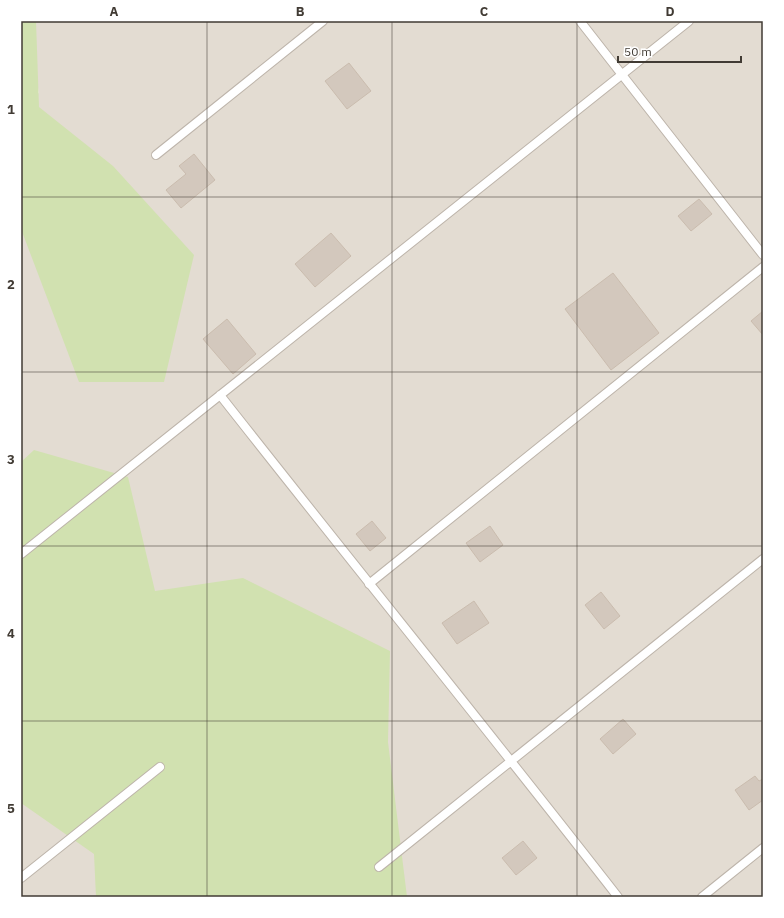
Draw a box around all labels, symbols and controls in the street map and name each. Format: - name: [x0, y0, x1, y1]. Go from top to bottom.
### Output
- text: A: [110, 3, 119, 20]
- text: B: [296, 3, 305, 20]
- text: C: [480, 3, 489, 20]
- text: D: [665, 3, 675, 20]
- scale bar: [618, 38, 741, 64]
- text: 50 m: [624, 44, 652, 59]
- text: 1: [7, 101, 15, 118]
- text: 2: [7, 276, 15, 293]
- text: 3: [7, 451, 15, 468]
- text: 4: [7, 625, 15, 642]
- text: 5: [7, 800, 15, 817]

